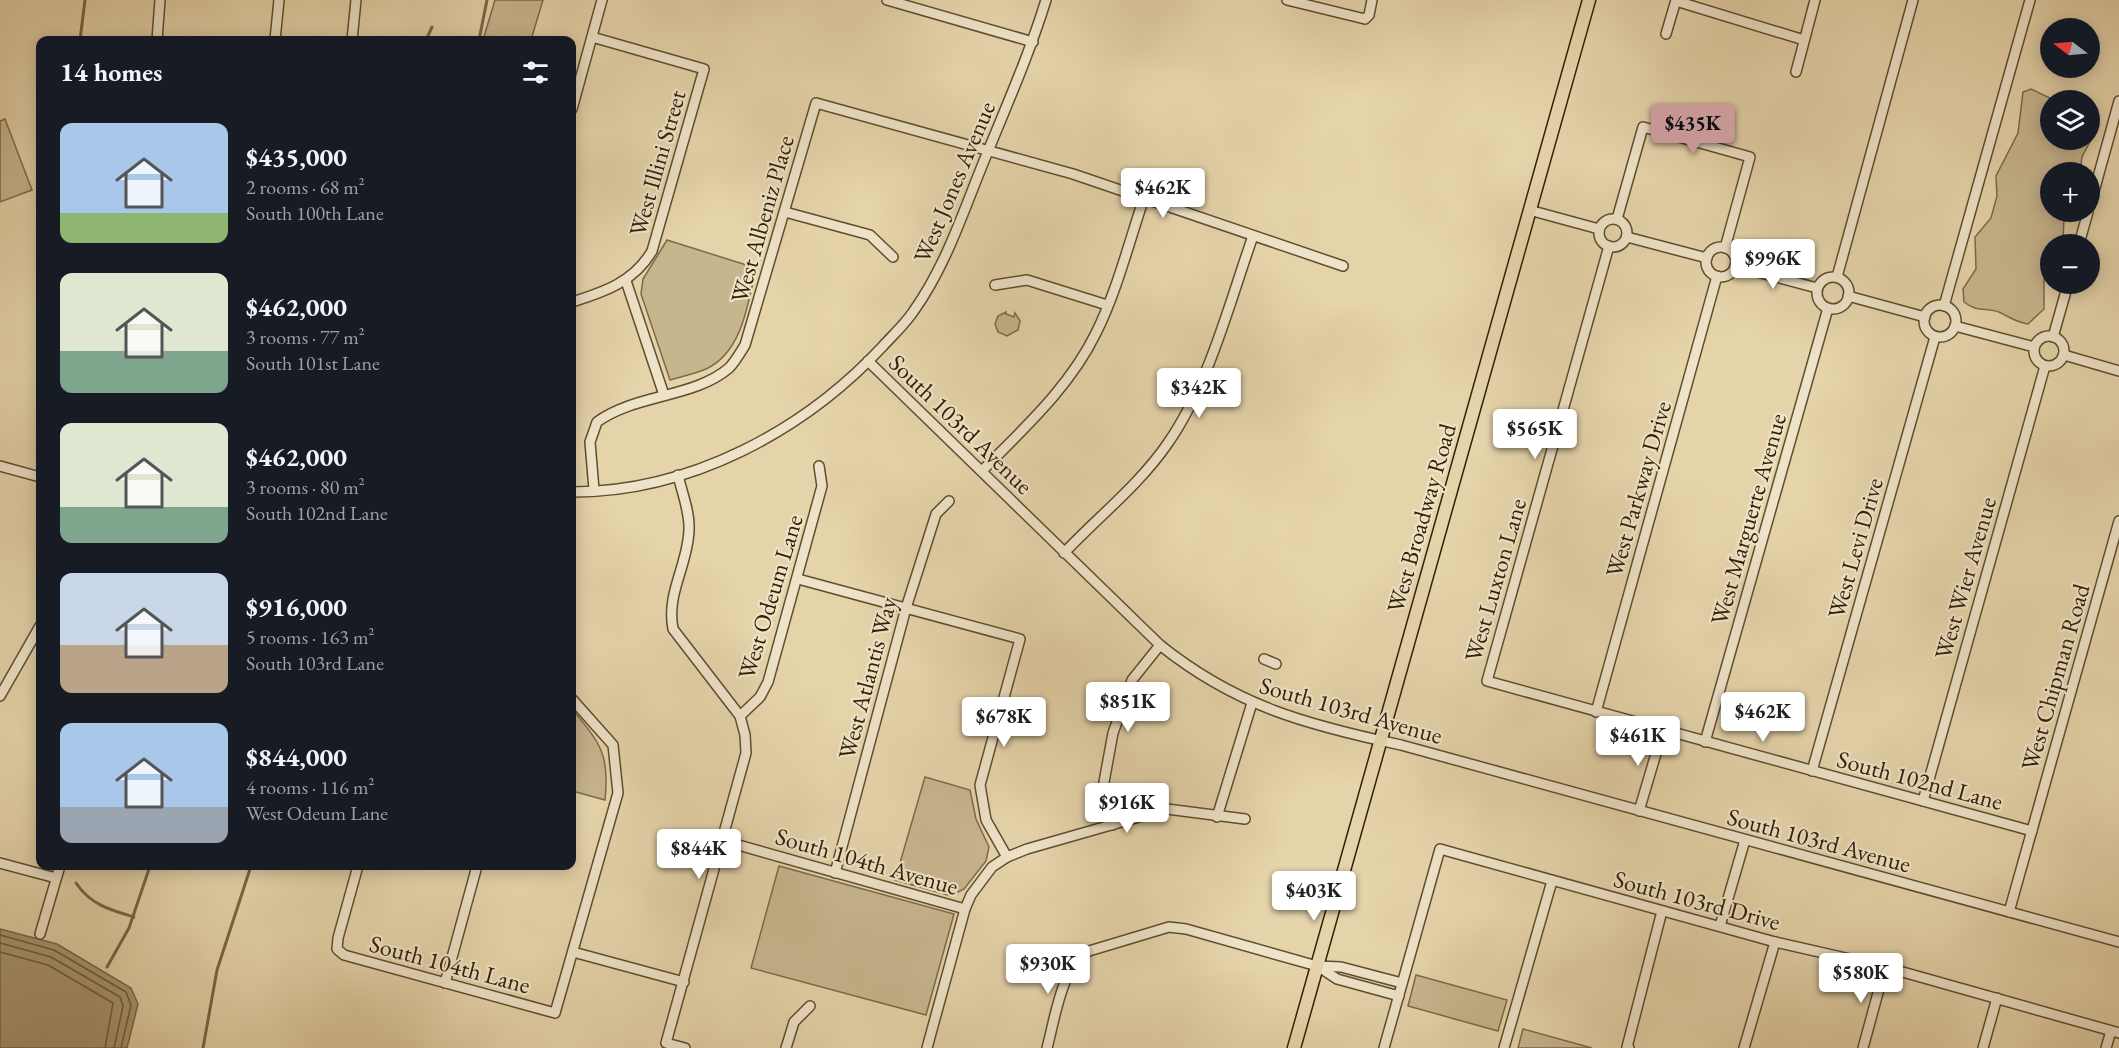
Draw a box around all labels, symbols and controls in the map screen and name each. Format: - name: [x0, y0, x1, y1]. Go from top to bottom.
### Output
- north arrow: [2040, 18, 2100, 78]
- map controls: [2040, 18, 2100, 294]
- text: 14 homes: [60, 55, 162, 89]
- icon: filters: [519, 56, 552, 89]
- street label: West Illini Street: [621, 86, 693, 240]
- button: layers: [2040, 90, 2100, 150]
- street label: West Jones Avenue: [906, 97, 1002, 267]
- pin: $435K: [1651, 104, 1735, 155]
- text: $435K: [1665, 110, 1721, 136]
- street label: West Albeniz Place: [723, 132, 801, 306]
- text: $435,000: [246, 140, 347, 174]
- icon: home: [108, 147, 180, 219]
- button: +: [2040, 162, 2100, 222]
- pin: $462K: [1121, 168, 1205, 219]
- text: 2 rooms · 68 m²: [246, 174, 365, 200]
- text: $462K: [1135, 174, 1191, 200]
- text: South 100th Lane: [246, 200, 384, 226]
- button: −: [2040, 234, 2100, 294]
- pin: $996K: [1731, 239, 1815, 290]
- text: $996K: [1745, 245, 1801, 271]
- text: $462,000: [246, 290, 347, 324]
- icon: home: [108, 297, 180, 369]
- text: 3 rooms · 77 m²: [246, 324, 365, 350]
- street label: South 103rd Avenue: [882, 347, 1040, 501]
- text: South 101st Lane: [246, 350, 380, 376]
- pin: $342K: [1157, 368, 1241, 419]
- text: $342K: [1171, 374, 1227, 400]
- street label: West Parkway Drive: [1598, 397, 1678, 581]
- pin: $565K: [1493, 409, 1577, 460]
- street label: West Marguerte Avenue: [1703, 410, 1793, 628]
- text: $565K: [1507, 415, 1563, 441]
- street label: West Broadway Road: [1379, 419, 1463, 616]
- text: $462,000: [246, 440, 347, 474]
- icon: home: [108, 447, 180, 519]
- text: 3 rooms · 80 m²: [246, 474, 365, 500]
- street label: West Levi Drive: [1820, 474, 1890, 622]
- street label: West Wier Avenue: [1927, 493, 2003, 663]
- street label: West Luxton Lane: [1457, 495, 1533, 665]
- text: South 102nd Lane: [246, 500, 388, 526]
- street label: West Odeum Lane: [730, 511, 810, 683]
- street label: West Chipman Road: [2014, 579, 2097, 774]
- text: $916,000: [246, 590, 347, 624]
- street label: West Atlantis Way: [830, 593, 904, 762]
- icon: home: [108, 597, 180, 669]
- text: 5 rooms · 163 m²: [246, 624, 374, 650]
- text: South 103rd Lane: [246, 650, 384, 676]
- street label: South 103rd Avenue: [1256, 669, 1446, 751]
- pin: $851K: [1086, 682, 1170, 733]
- text: $851K: [1100, 688, 1156, 714]
- pin: $462K: [1721, 692, 1805, 743]
- pin: $678K: [962, 697, 1046, 748]
- text: $462K: [1735, 698, 1791, 724]
- text: $678K: [976, 703, 1032, 729]
- pin: $461K: [1596, 716, 1680, 767]
- text: $461K: [1610, 722, 1666, 748]
- text: $844,000: [246, 740, 347, 774]
- street label: South 102nd Lane: [1834, 743, 2006, 817]
- icon: home: [108, 747, 180, 819]
- text: 4 rooms · 116 m²: [246, 774, 374, 800]
- pin: $916K: [1085, 783, 1169, 834]
- text: $916K: [1099, 789, 1155, 815]
- text: West Odeum Lane: [246, 800, 388, 826]
- street label: South 103rd Avenue: [1724, 801, 1914, 879]
- street label: South 104th Avenue: [772, 820, 962, 902]
- pin: $844K: [657, 829, 741, 880]
- text: $844K: [671, 835, 727, 861]
- street label: South 103rd Drive: [1610, 863, 1784, 937]
- pin: $403K: [1272, 871, 1356, 922]
- text: $403K: [1286, 877, 1342, 903]
- street label: South 104th Lane: [366, 928, 534, 1000]
- pin: $930K: [1006, 944, 1090, 995]
- text: $930K: [1020, 950, 1076, 976]
- pin: $580K: [1819, 953, 1903, 1004]
- text: $580K: [1833, 959, 1889, 985]

